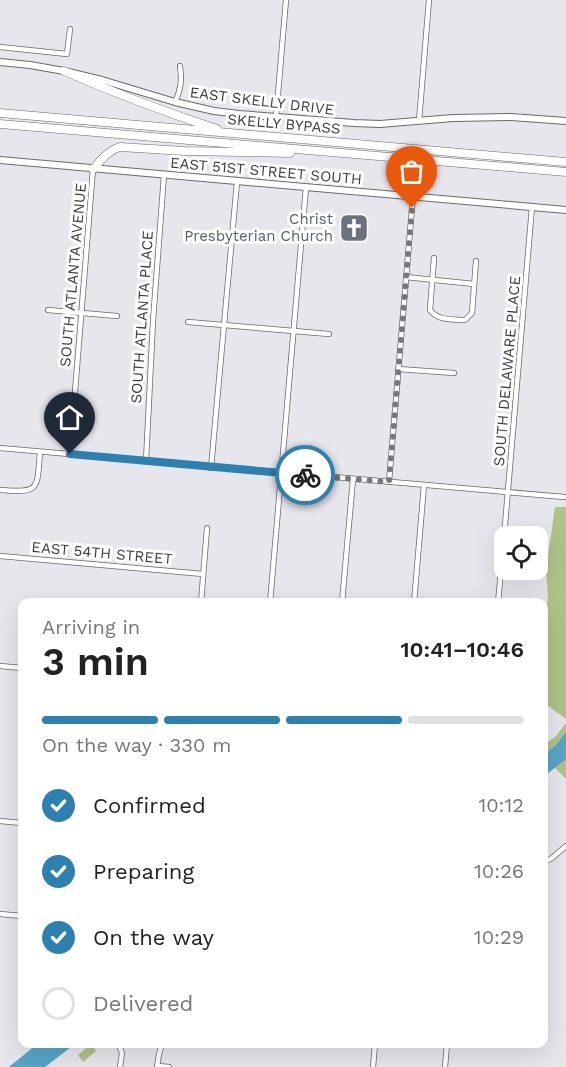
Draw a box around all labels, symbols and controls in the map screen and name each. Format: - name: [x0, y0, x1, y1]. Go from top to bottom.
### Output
- street label: EAST SKELLY DRIVE: [189, 83, 335, 119]
- street label: SKELLY BYPASS: [227, 110, 341, 138]
- pin: [386, 146, 437, 208]
- street label: EAST 51ST STREET SOUTH: [169, 154, 363, 188]
- icon: bag: [395, 155, 428, 188]
- street label: SOUTH ATLANTA AVENUE: [56, 182, 90, 368]
- place label: Christ Presbyterian Church: [184, 210, 334, 245]
- church icon: Christ Presbyterian Church: [338, 212, 370, 244]
- street label: SOUTH ATLANTA PLACE: [127, 230, 157, 404]
- street label: SOUTH DELAWARE PLACE: [490, 275, 524, 467]
- pin: [44, 392, 95, 454]
- icon: home: [53, 401, 86, 434]
- courier: [275, 445, 335, 505]
- icon: bike: [289, 459, 322, 492]
- map controls: [494, 526, 548, 580]
- button: locate: [494, 526, 548, 580]
- street label: EAST 54TH STREET: [31, 538, 173, 568]
- text: Arriving in: [42, 615, 140, 639]
- text: 10:41–10:46: [400, 637, 524, 662]
- text: 3 min: [42, 639, 149, 684]
- text: On the way · 330 m: [42, 733, 231, 757]
- icon: check: [42, 789, 75, 822]
- text: Confirmed: [93, 793, 206, 818]
- text: 10:12: [478, 793, 524, 817]
- icon: check: [42, 855, 75, 888]
- text: Preparing: [93, 859, 194, 884]
- text: 10:26: [474, 859, 524, 883]
- icon: check: [42, 921, 75, 954]
- text: On the way: [93, 925, 214, 950]
- text: 10:29: [474, 925, 524, 949]
- text: Delivered: [93, 991, 193, 1016]

